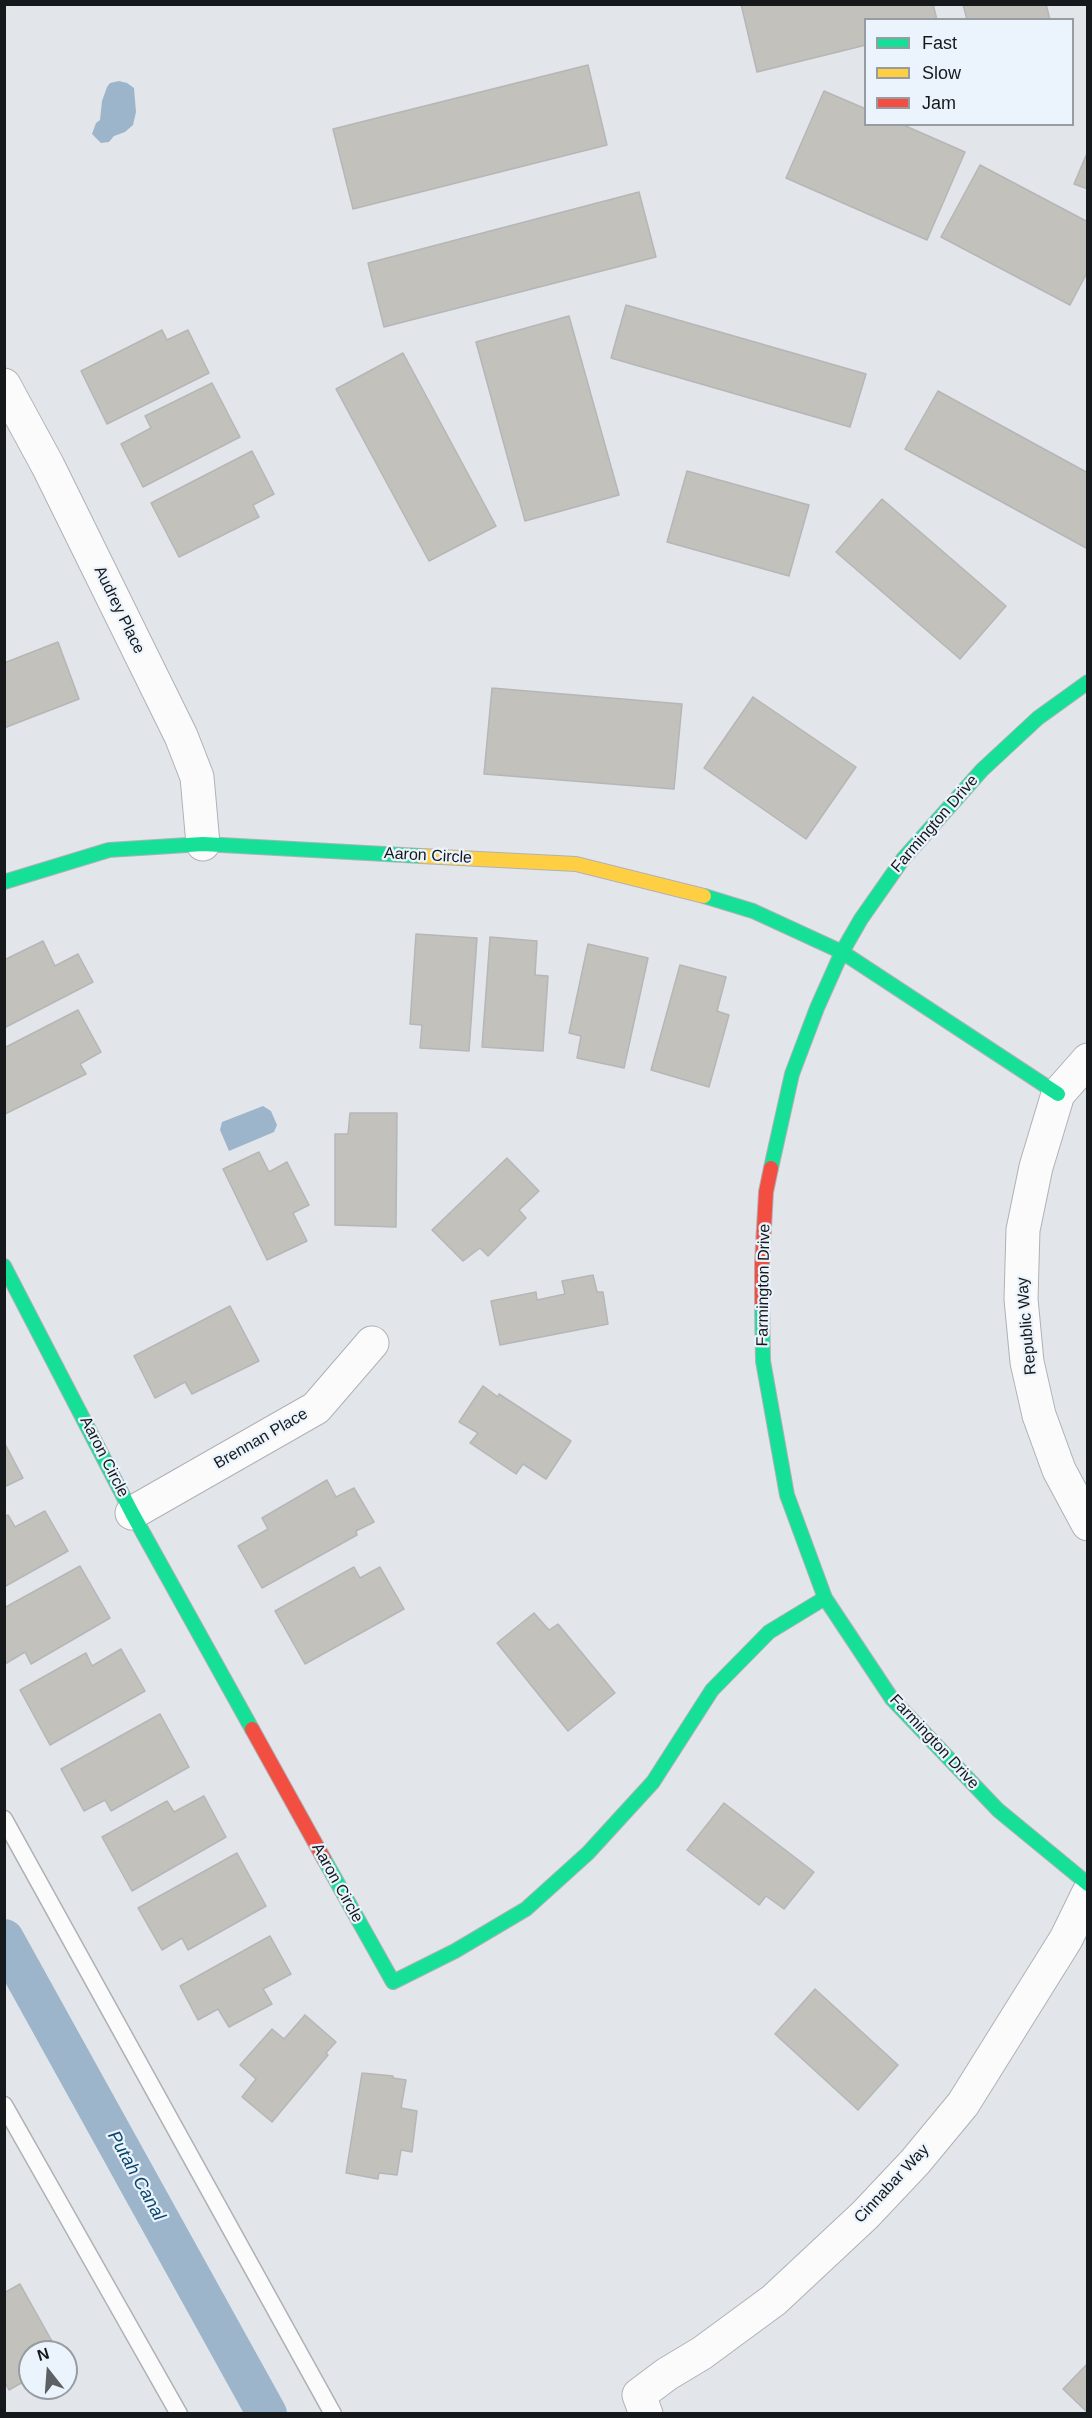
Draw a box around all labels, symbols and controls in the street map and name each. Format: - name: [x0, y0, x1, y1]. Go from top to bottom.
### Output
- legend: [864, 18, 1074, 126]
- text: Fast: [922, 33, 957, 53]
- text: Slow: [922, 63, 961, 83]
- text: Jam: [922, 93, 956, 113]
- street label: Audrey Place: [90, 563, 148, 657]
- street label: Farmington Drive: [888, 771, 982, 877]
- street label: Aaron Circle: [384, 844, 472, 868]
- street label: Farmington Drive: [753, 1223, 775, 1347]
- street label: Republic Way: [1013, 1276, 1041, 1376]
- street label: Brennan Place: [211, 1404, 311, 1474]
- street label: Aaron Circle: [75, 1413, 133, 1501]
- street label: Farmington Drive: [885, 1691, 983, 1793]
- street label: Aaron Circle: [307, 1840, 367, 1926]
- water label: Putah Canal: [103, 2127, 169, 2225]
- street label: Cinnabar Way: [851, 2141, 933, 2227]
- north arrow: [18, 2340, 78, 2400]
- text: N: [35, 2344, 51, 2364]

